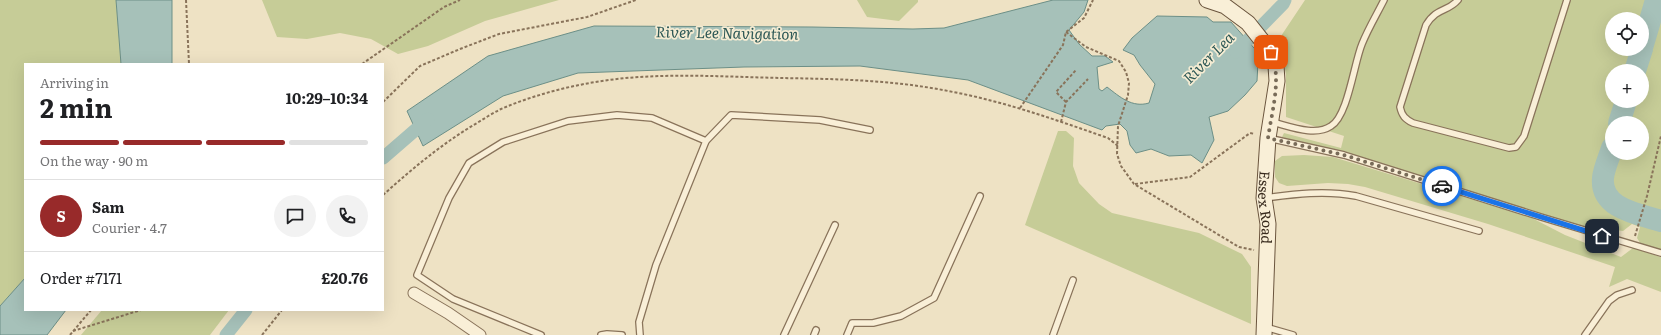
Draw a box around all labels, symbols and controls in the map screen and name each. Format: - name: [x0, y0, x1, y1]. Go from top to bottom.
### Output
- map controls: [1605, 12, 1649, 160]
- button: locate: [1605, 12, 1649, 56]
- water label: River Lee Navigation: [656, 19, 799, 45]
- water label: River Lea: [1177, 26, 1239, 88]
- pin: [1254, 35, 1288, 69]
- icon: bag: [1260, 41, 1282, 63]
- button: +: [1605, 64, 1649, 108]
- text: Arriving in: [40, 73, 109, 92]
- text: 10:29–10:34: [286, 86, 368, 109]
- text: 2 min: [40, 87, 113, 126]
- button: −: [1605, 116, 1649, 160]
- text: On the way · 90 m: [40, 151, 148, 170]
- courier: [1422, 166, 1462, 206]
- street label: Essex Road: [1254, 170, 1278, 245]
- icon: car: [1431, 175, 1453, 197]
- text: Sam: [92, 195, 125, 218]
- button: chat: [274, 195, 316, 237]
- button: phone: [326, 195, 368, 237]
- text: S: [56, 204, 66, 227]
- text: Courier · 4.7: [92, 218, 167, 237]
- pin: [1585, 219, 1619, 253]
- icon: home: [1591, 225, 1613, 247]
- text: Order #7171: [40, 266, 122, 289]
- text: £20.76: [321, 266, 368, 289]

